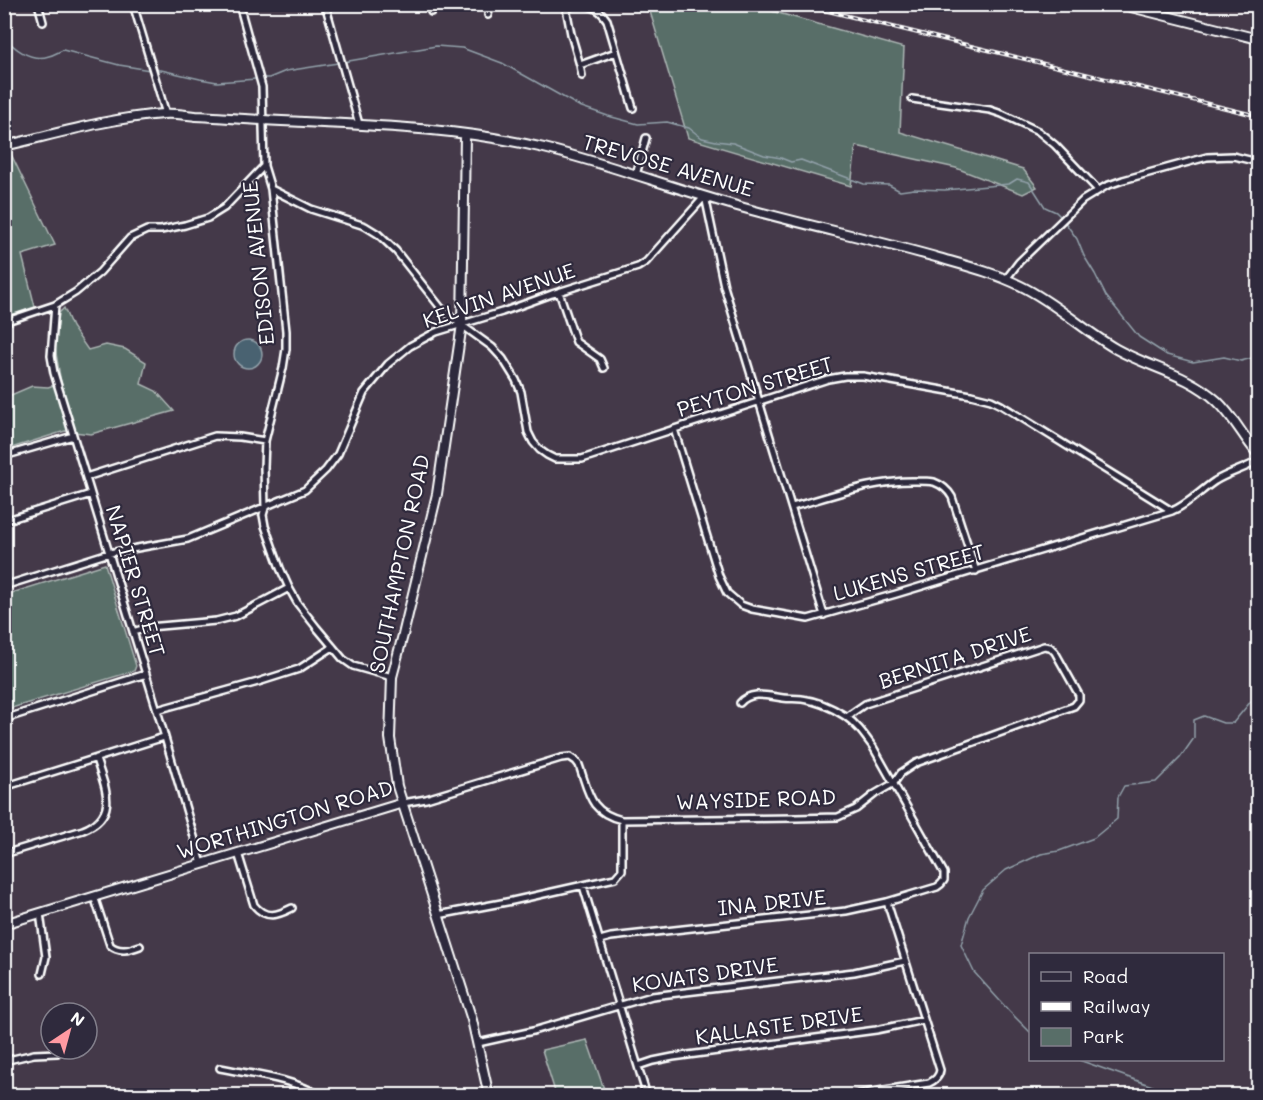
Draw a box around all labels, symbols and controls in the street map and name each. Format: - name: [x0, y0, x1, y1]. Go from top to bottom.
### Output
- street label: TREVOSE AVENUE: [580, 127, 757, 202]
- street label: EDISON AVENUE: [235, 180, 280, 347]
- street label: KELVIN AVENUE: [419, 256, 578, 333]
- street label: PEYTON STREET: [673, 349, 836, 422]
- street label: SOUTHAMPTON ROAD: [362, 452, 435, 675]
- street label: NAPIER STREET: [101, 502, 172, 660]
- street label: LUKENS STREET: [830, 537, 988, 606]
- street label: BERNITA DRIVE: [875, 619, 1034, 694]
- street label: WORTHINGTON ROAD: [173, 773, 396, 864]
- street label: WAYSIDE ROAD: [676, 782, 836, 815]
- street label: INA DRIVE: [716, 882, 827, 921]
- street label: KOVATS DRIVE: [630, 950, 780, 997]
- legend: [1029, 953, 1224, 1061]
- text: Road: [1083, 964, 1128, 988]
- text: Railway: [1083, 994, 1150, 1018]
- street label: KALLASTE DRIVE: [693, 999, 864, 1050]
- north arrow: [39, 1001, 99, 1061]
- text: N: [67, 1006, 89, 1031]
- text: Park: [1083, 1024, 1124, 1048]

